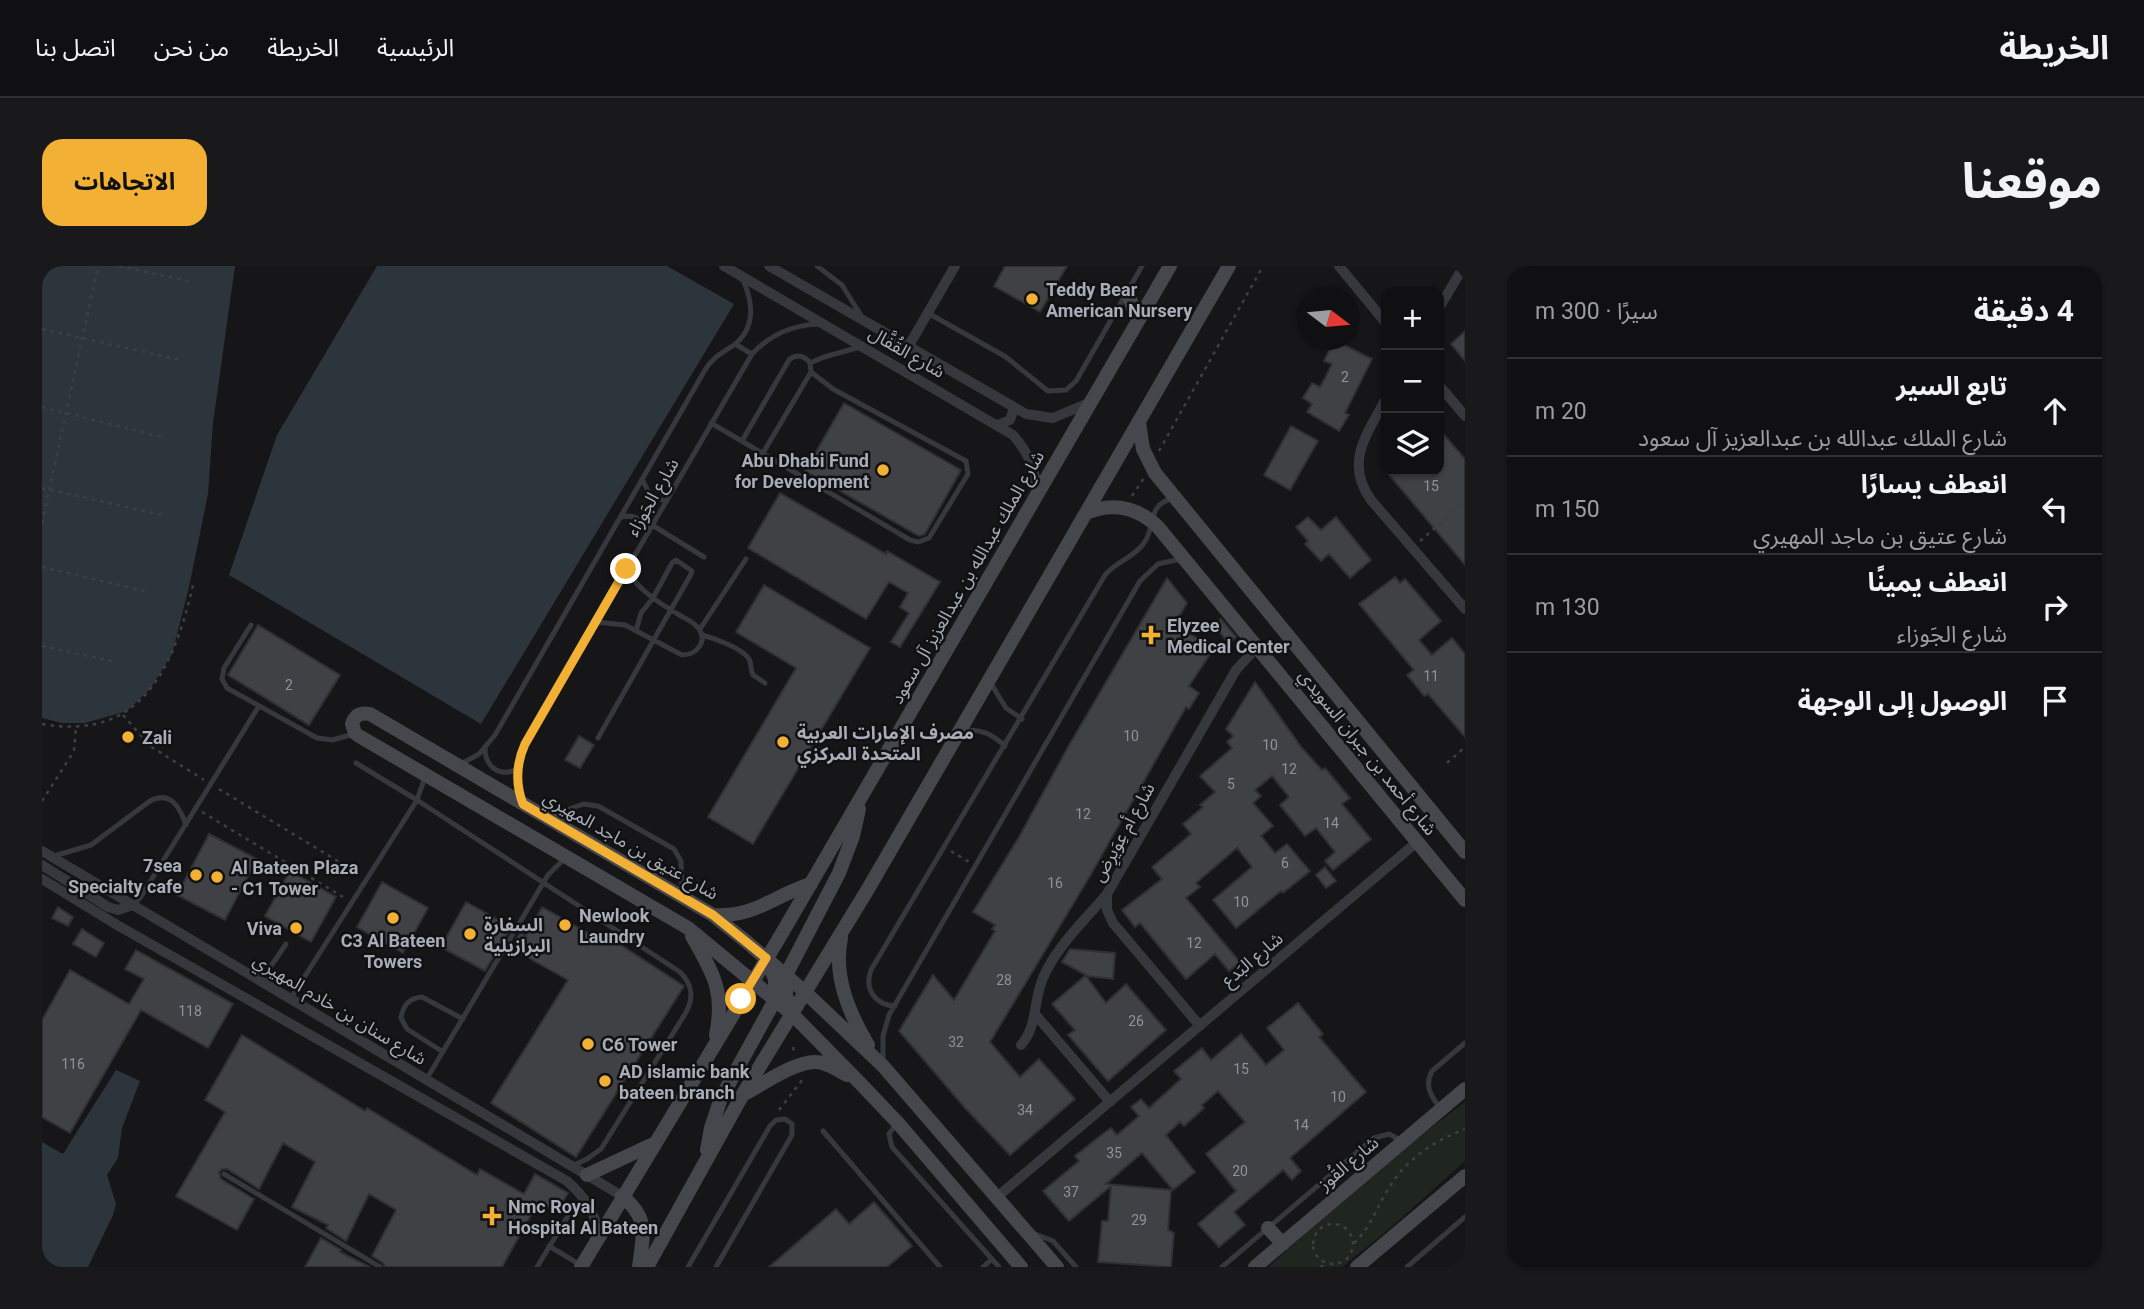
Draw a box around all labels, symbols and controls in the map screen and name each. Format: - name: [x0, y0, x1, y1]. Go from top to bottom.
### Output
- text: الخريطة: [1999, 28, 2109, 67]
- text: اتصل بنا: [35, 34, 116, 62]
- text: من نحن: [154, 34, 229, 62]
- text: الخريطة: [267, 34, 339, 62]
- text: الرئيسية: [377, 34, 454, 62]
- button: الاتجاهات: [42, 139, 207, 226]
- text: موقعنا: [1962, 153, 2102, 210]
- place label: Teddy Bear American Nursery: [1046, 279, 1193, 321]
- north arrow: [1297, 287, 1360, 350]
- map controls: [1381, 287, 1444, 476]
- button: +: [1381, 287, 1444, 350]
- marker: Teddy Bear American Nursery: [1024, 291, 1040, 307]
- text: 4 دقيقة: [1974, 293, 2074, 328]
- text: سيرًا · 300 m: [1535, 298, 1658, 325]
- street label: شارع القُفَّال: [863, 319, 950, 386]
- button: −: [1381, 350, 1444, 413]
- house number: 2: [1341, 369, 1349, 385]
- text: تابع السير: [1896, 371, 2007, 401]
- icon: ahead: [2036, 392, 2074, 430]
- text: 20 m: [1535, 398, 1587, 425]
- button: layers: [1381, 413, 1444, 476]
- text: شارع الملك عبدالله بن عبدالعزيز آل سعود: [1638, 425, 2007, 452]
- street label: شارع الملك عبدالله بن عبدالعزيز آل سعود: [886, 447, 1052, 709]
- place label: Abu Dhabi Fund for Development: [735, 450, 869, 492]
- street label: شارع الجَوزاء: [621, 454, 686, 542]
- marker: Abu Dhabi Fund for Development: [875, 462, 891, 478]
- text: انعطف يسارًا: [1861, 469, 2007, 499]
- house number: 15: [1423, 478, 1439, 494]
- icon: left: [2036, 490, 2074, 528]
- text: 150 m: [1535, 496, 1600, 523]
- text: شارع عتيق بن ماجد المهيري: [1753, 523, 2007, 550]
- route end: [610, 553, 641, 584]
- text: انعطف يمينًا: [1868, 567, 2007, 597]
- icon: right: [2036, 588, 2074, 626]
- text: 130 m: [1535, 594, 1600, 621]
- place label: Elyzee Medical Center: [1167, 615, 1290, 657]
- text: شارع الجَوزاء: [1897, 621, 2007, 648]
- marker: Elyzee Medical Center: [1141, 625, 1161, 645]
- street label: شارع أحمد بن جبران السويدي: [1292, 665, 1442, 842]
- house number: 11: [1423, 668, 1439, 684]
- house number: 2: [285, 677, 293, 693]
- icon: arrive: [2036, 682, 2074, 720]
- text: الوصول إلى الوجهة: [1798, 686, 2007, 716]
- place label: مصرف الإمارات العربية المتحدة المركزي: [797, 722, 974, 768]
- place label: Zali: [142, 727, 172, 748]
- house number: 10: [1123, 728, 1139, 744]
- marker: Zali: [120, 729, 136, 745]
- marker: مصرف الإمارات العربية المتحدة المركزي: [775, 734, 791, 750]
- house number: 10: [1262, 737, 1278, 753]
- house number: 12: [1281, 761, 1297, 777]
- house number: 5: [1227, 776, 1235, 792]
- street label: شارع أم عِوَيرِض: [1087, 779, 1162, 887]
- street label: شارع عتيق بن ماجد المهيري: [538, 786, 722, 907]
- house number: 12: [1075, 806, 1091, 822]
- house number: 14: [1323, 815, 1339, 831]
- place label: 7sea Specialty cafe: [68, 855, 182, 897]
- house number: 6: [1281, 855, 1289, 871]
- place label: Al Bateen Plaza - C1 Tower: [231, 857, 359, 899]
- marker: 7sea Specialty cafe: [188, 867, 204, 883]
- marker: Al Bateen Plaza - C1 Tower: [209, 869, 225, 885]
- house number: 16: [1047, 875, 1063, 891]
- house number: 10: [1233, 894, 1249, 910]
- place label: Newlook Laundry: [579, 905, 650, 947]
- marker: C3 Al Bateen Towers: [385, 910, 401, 926]
- place label: السفارة البرازيلية: [484, 914, 551, 957]
- marker: Newlook Laundry: [557, 917, 573, 933]
- place label: Viva: [247, 918, 282, 939]
- marker: Viva: [288, 920, 304, 936]
- marker: السفارة البرازيلية: [462, 926, 478, 942]
- street label: شارع البَدع: [1217, 927, 1289, 994]
- place label: C3 Al Bateen Towers: [341, 930, 445, 972]
- house number: 12: [1186, 935, 1202, 951]
- street label: شارع سنان بن خادم المهيري: [248, 949, 430, 1072]
- house number: 28: [996, 972, 1012, 988]
- route start: [725, 983, 756, 1014]
- house number: 118: [178, 1003, 202, 1019]
- house number: 26: [1128, 1013, 1144, 1029]
- place label: C6 Tower: [602, 1034, 678, 1055]
- house number: 32: [948, 1034, 964, 1050]
- marker: C6 Tower: [580, 1036, 596, 1052]
- house number: 116: [61, 1056, 85, 1072]
- place label: AD islamic bank bateen branch: [619, 1061, 750, 1103]
- house number: 15: [1233, 1061, 1249, 1077]
- marker: AD islamic bank bateen branch: [597, 1073, 613, 1089]
- house number: 10: [1330, 1089, 1346, 1105]
- house number: 34: [1017, 1102, 1033, 1118]
- house number: 14: [1293, 1117, 1309, 1133]
- street label: شارع القُوز: [1312, 1131, 1385, 1198]
- house number: 35: [1106, 1145, 1122, 1161]
- house number: 20: [1232, 1163, 1248, 1179]
- house number: 37: [1063, 1184, 1079, 1200]
- place label: Nmc Royal Hospital Al Bateen: [508, 1196, 658, 1238]
- marker: Nmc Royal Hospital Al Bateen: [482, 1206, 502, 1226]
- house number: 29: [1131, 1212, 1147, 1228]

